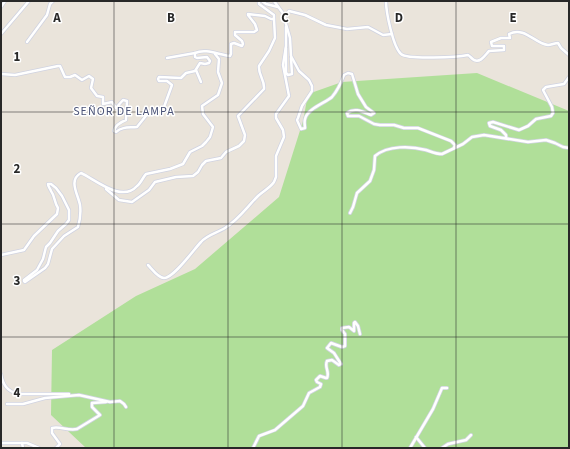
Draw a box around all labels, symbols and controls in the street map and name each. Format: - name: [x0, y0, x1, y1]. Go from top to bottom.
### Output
- text: A: [52, 9, 61, 27]
- text: B: [167, 9, 175, 27]
- text: C: [281, 9, 289, 27]
- text: D: [395, 9, 403, 27]
- text: E: [509, 9, 517, 27]
- text: 1: [14, 48, 21, 66]
- district label: SEÑOR DE LAMPA: [73, 103, 175, 120]
- text: 2: [14, 160, 21, 178]
- text: 3: [14, 272, 21, 290]
- text: 4: [14, 384, 21, 402]

